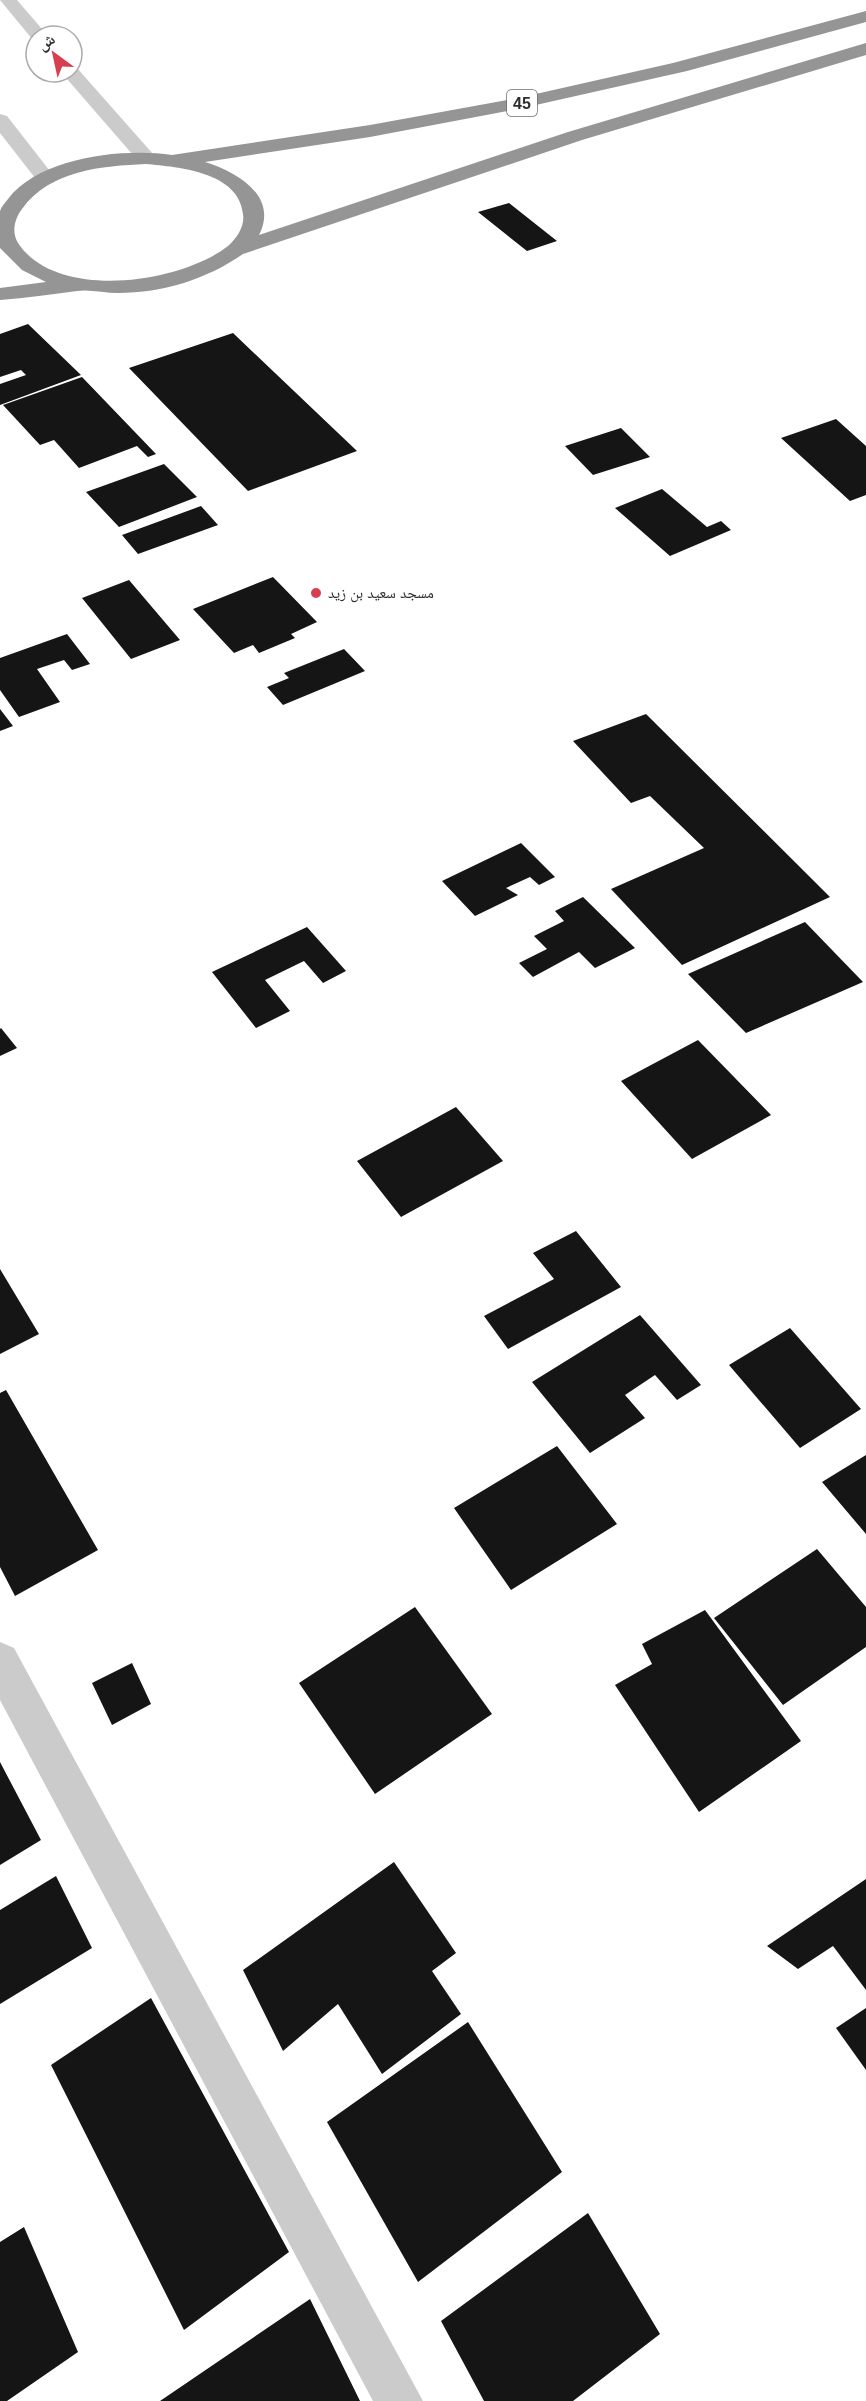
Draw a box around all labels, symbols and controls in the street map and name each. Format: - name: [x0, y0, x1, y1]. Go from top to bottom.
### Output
- north arrow: [24, 24, 84, 84]
- text: ش: [34, 30, 58, 54]
- road number: 45: [507, 90, 537, 116]
- place label: مسجد سعيد بن زيد: [328, 584, 434, 603]
- marker: مسجد سعيد بن زيد: [309, 586, 323, 600]

